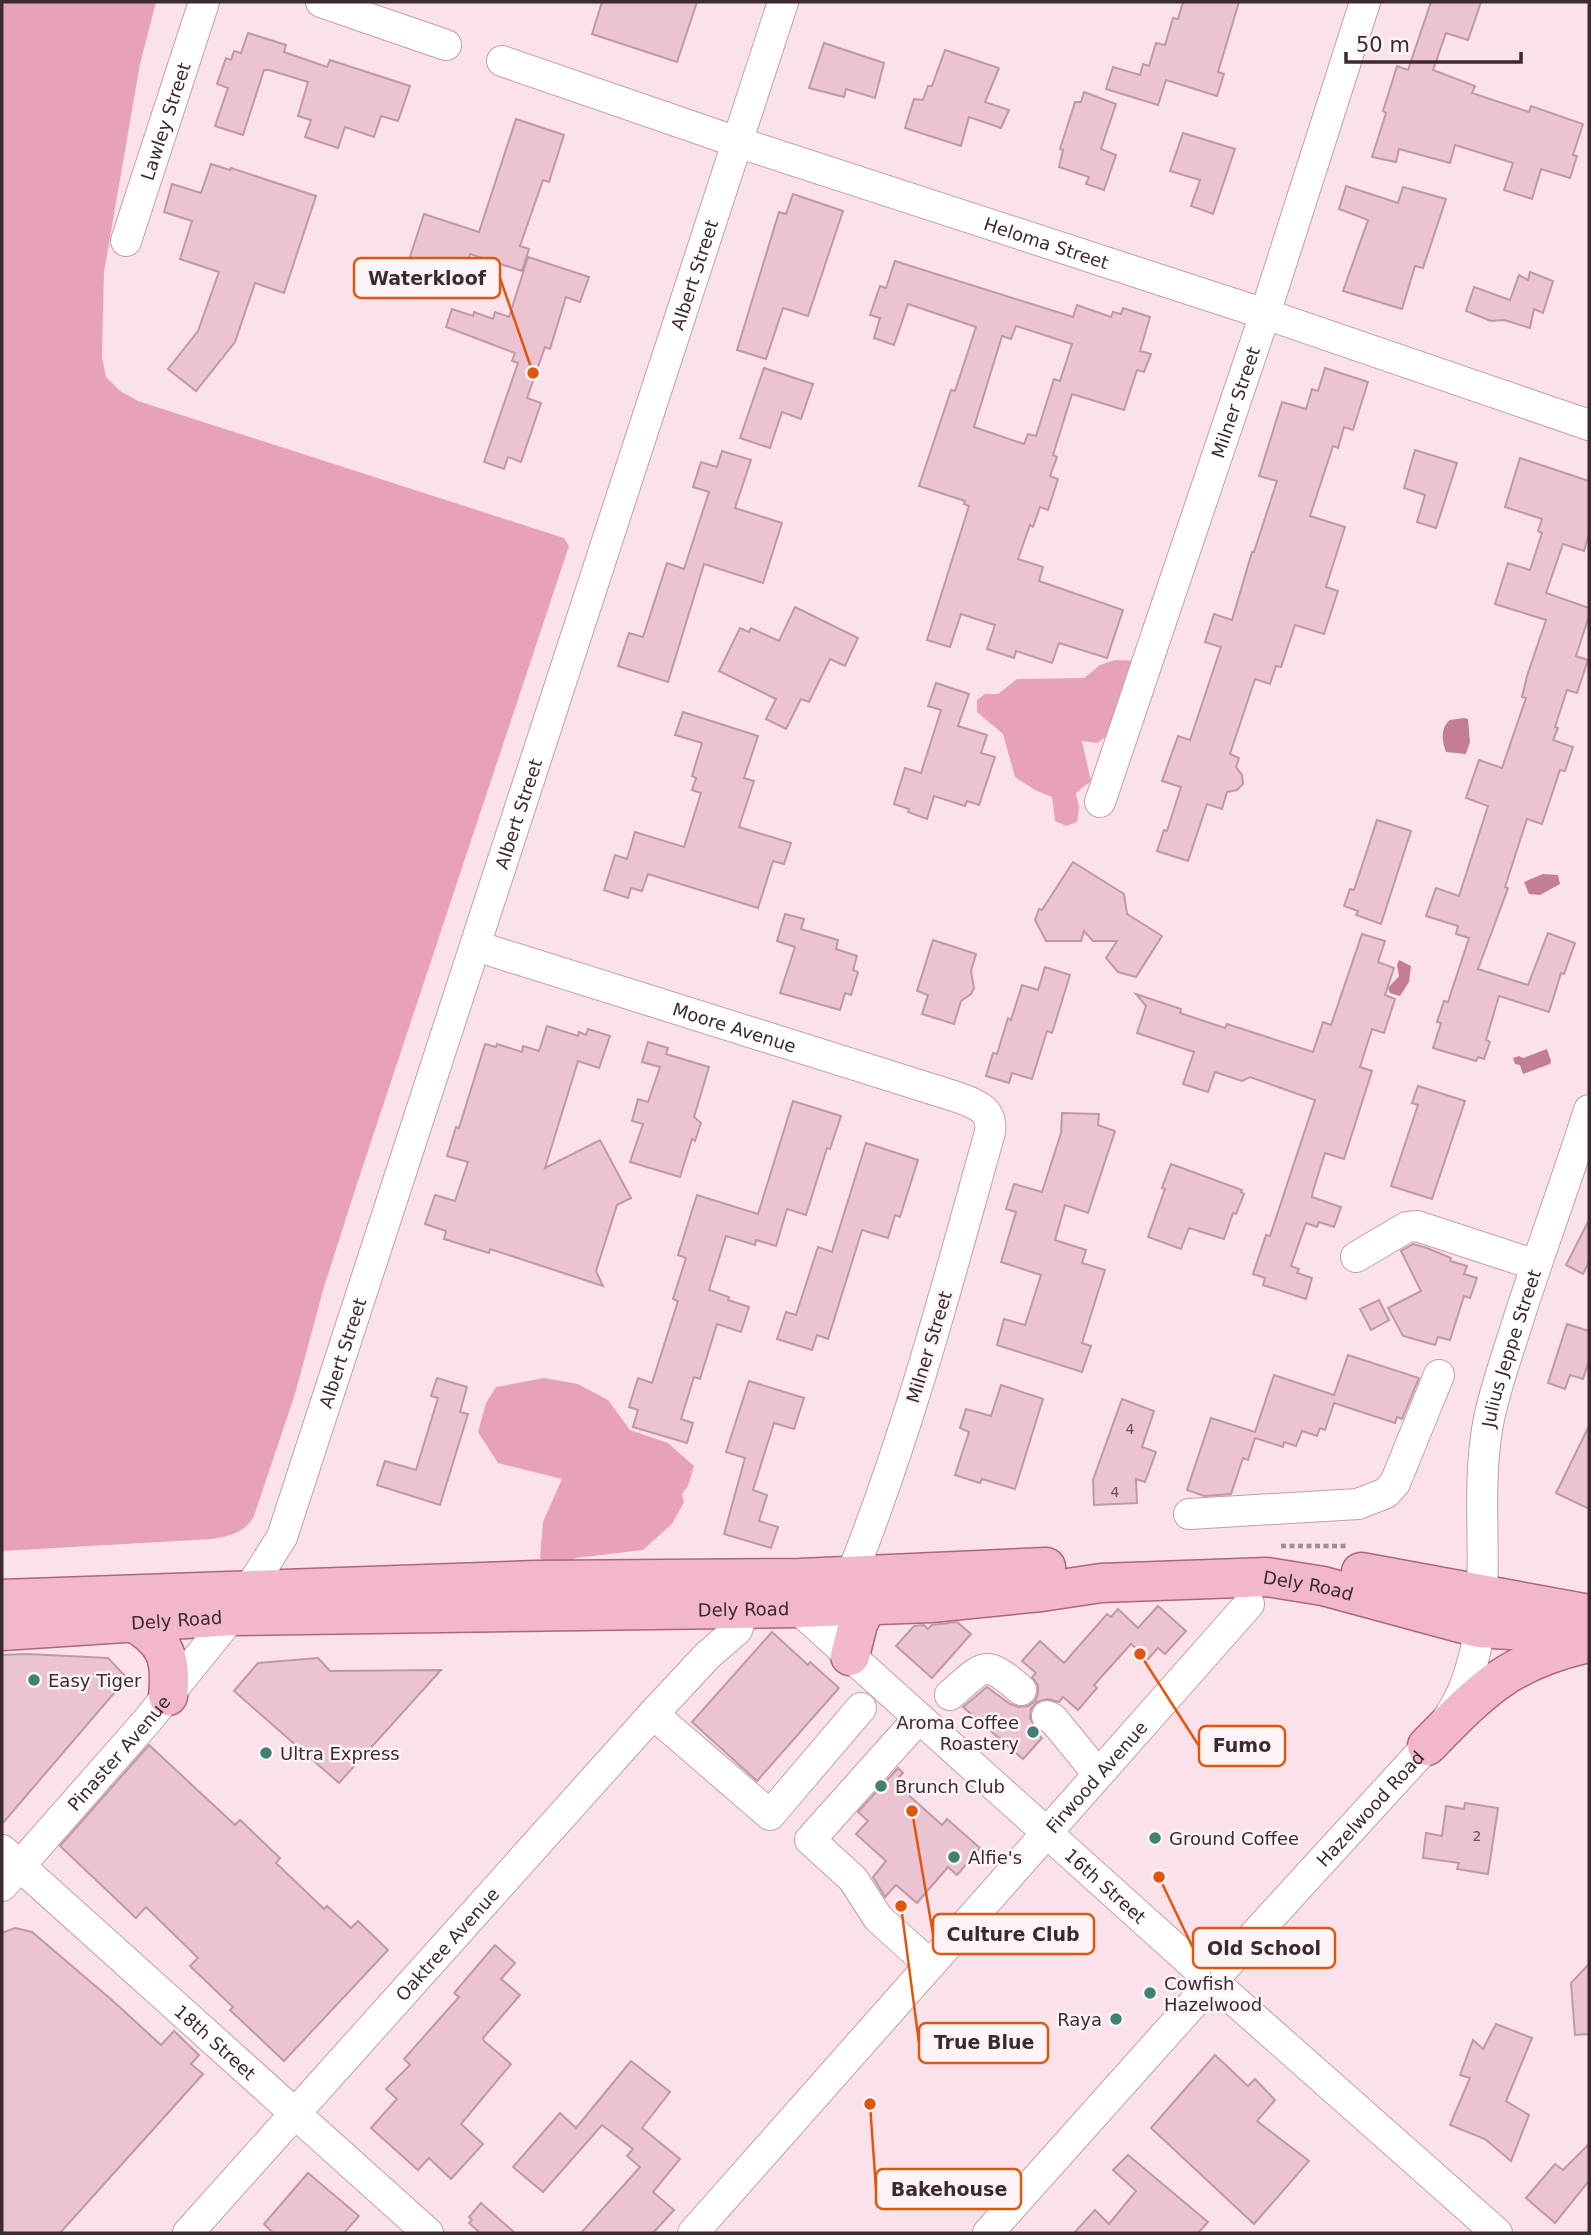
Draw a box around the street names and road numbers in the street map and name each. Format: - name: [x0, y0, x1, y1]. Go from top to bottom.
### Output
- street label: Lawley Street: [136, 59, 194, 183]
- street label: Heloma Street: [982, 213, 1111, 273]
- street label: Albert Street: [666, 217, 722, 333]
- street label: Milner Street: [1207, 344, 1264, 461]
- street label: Albert Street: [490, 756, 546, 872]
- street label: Moore Avenue: [670, 998, 799, 1056]
- street label: Julius Jeppe Street: [1477, 1267, 1545, 1430]
- street label: Milner Street: [902, 1289, 956, 1405]
- street label: Albert Street: [314, 1295, 370, 1411]
- street label: Dely Road: [1262, 1566, 1356, 1604]
- street label: Dely Road: [698, 1598, 789, 1620]
- street label: Dely Road: [130, 1606, 223, 1633]
- street label: Pinaster Avenue: [63, 1691, 174, 1815]
- street label: Firwood Avenue: [1041, 1716, 1151, 1837]
- street label: Hazelwood Road: [1312, 1746, 1428, 1870]
- street label: 16th Street: [1061, 1844, 1150, 1927]
- street label: Oaktree Avenue: [391, 1883, 503, 2005]
- street label: 18th Street: [171, 2000, 260, 2084]

